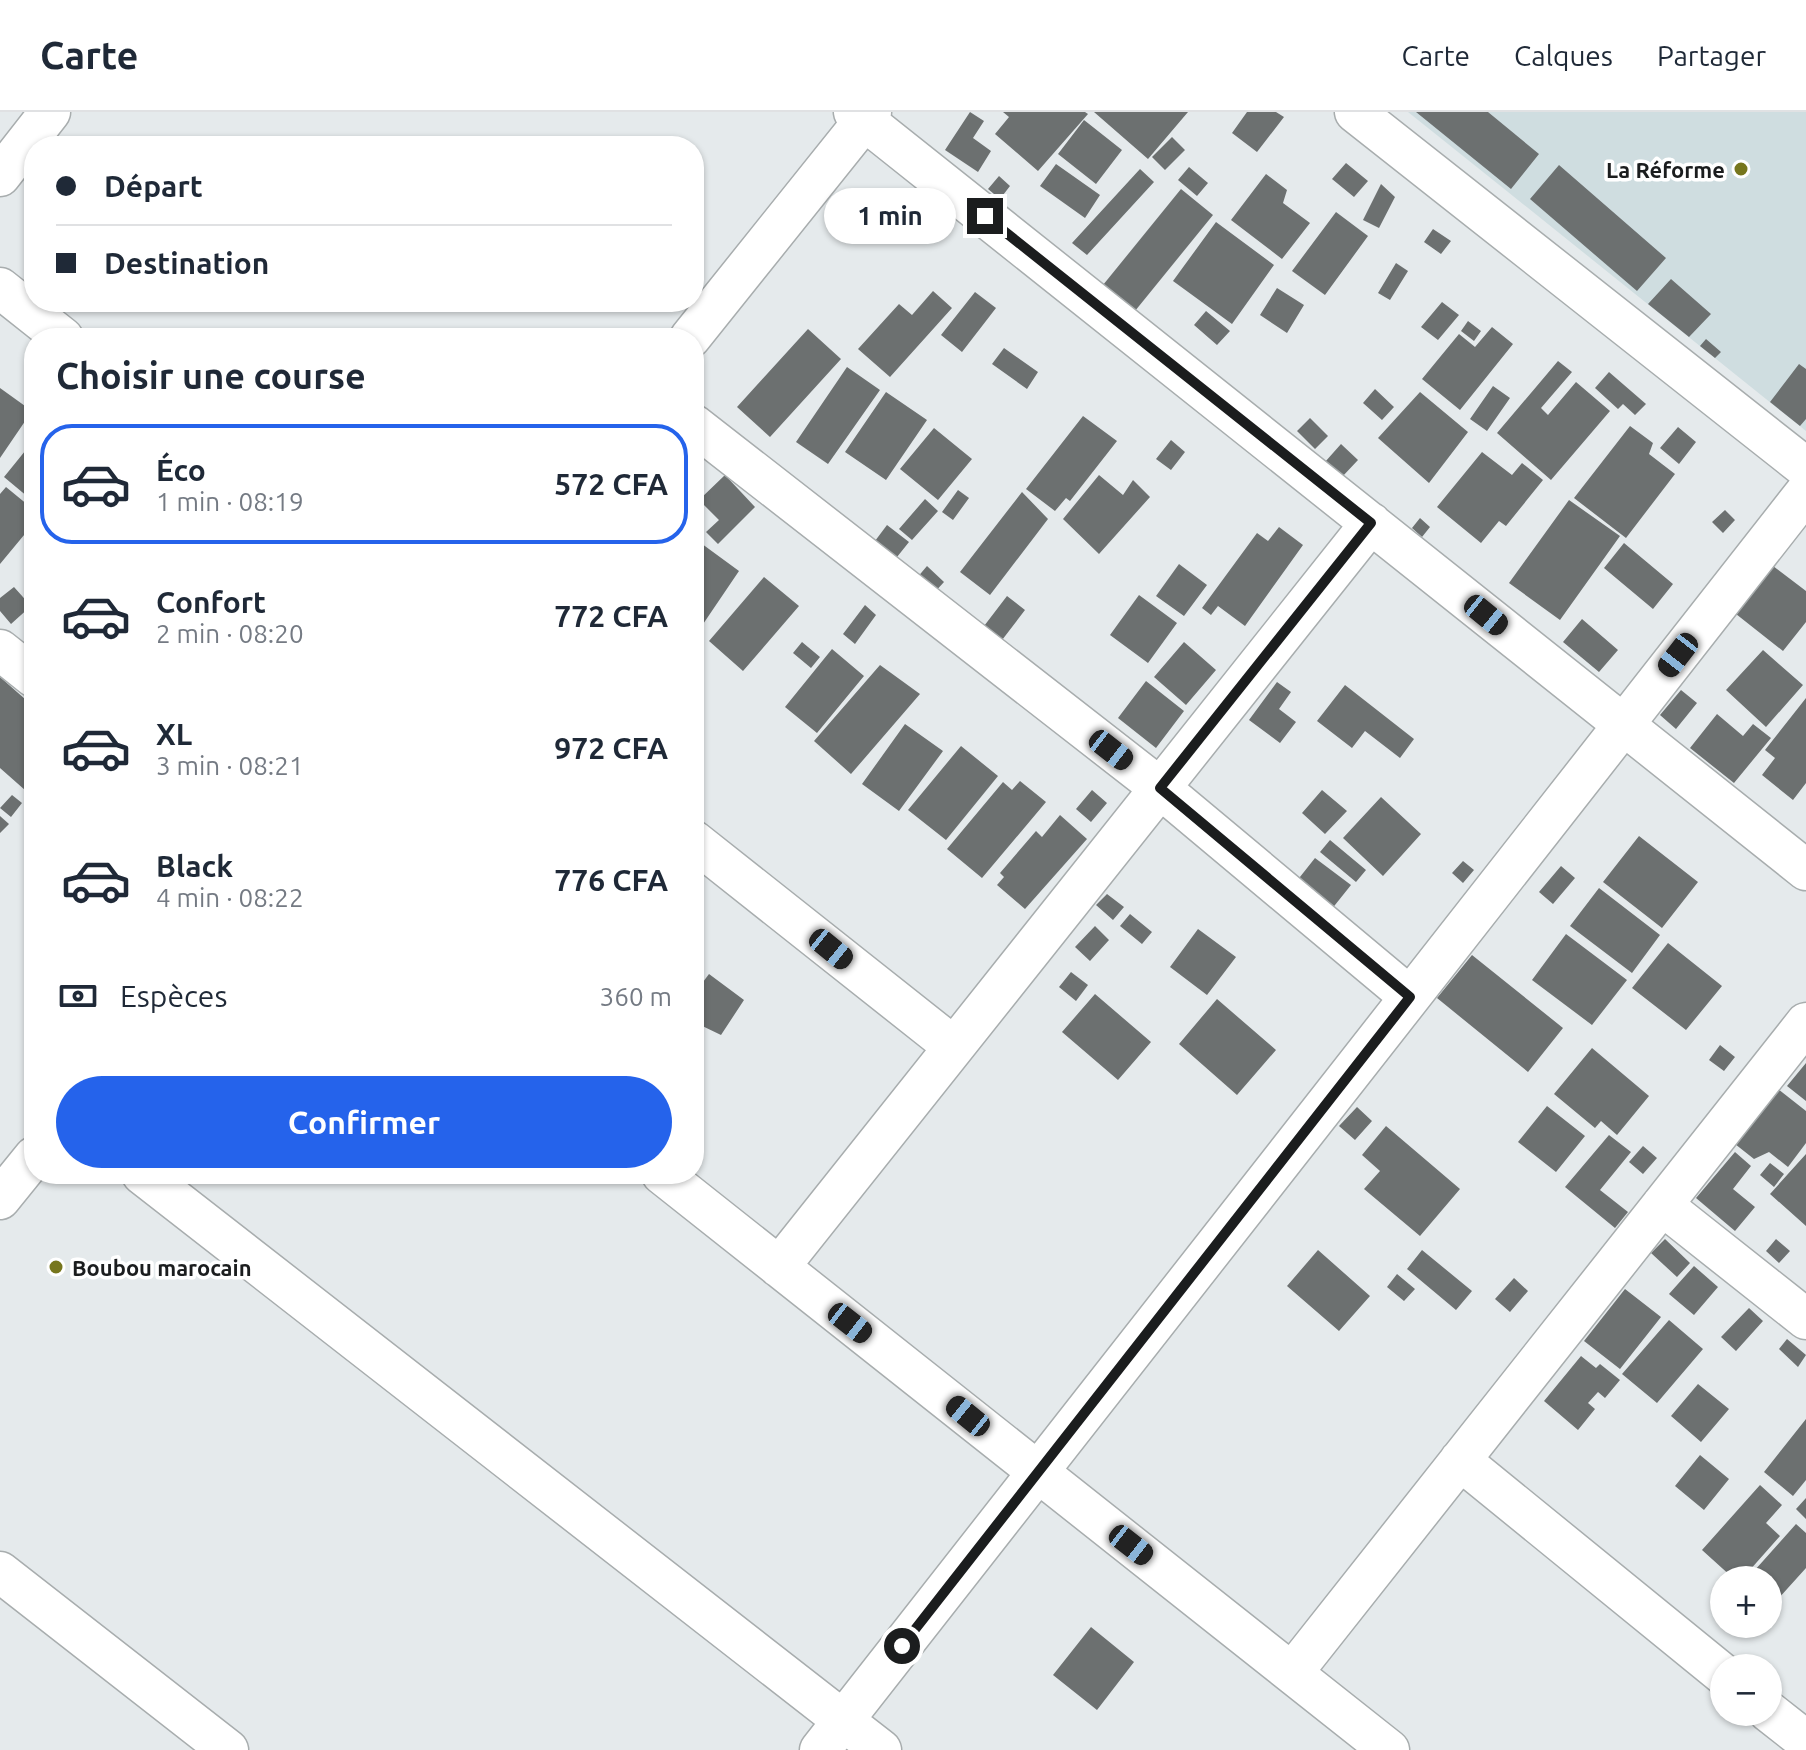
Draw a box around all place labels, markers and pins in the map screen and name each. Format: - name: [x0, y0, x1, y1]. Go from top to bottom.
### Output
- place label: La Réforme: [1606, 157, 1725, 182]
- marker: La Réforme: [1732, 160, 1750, 178]
- place label: Boubou marocain: [72, 1255, 252, 1280]
- marker: Boubou marocain: [47, 1258, 65, 1276]

